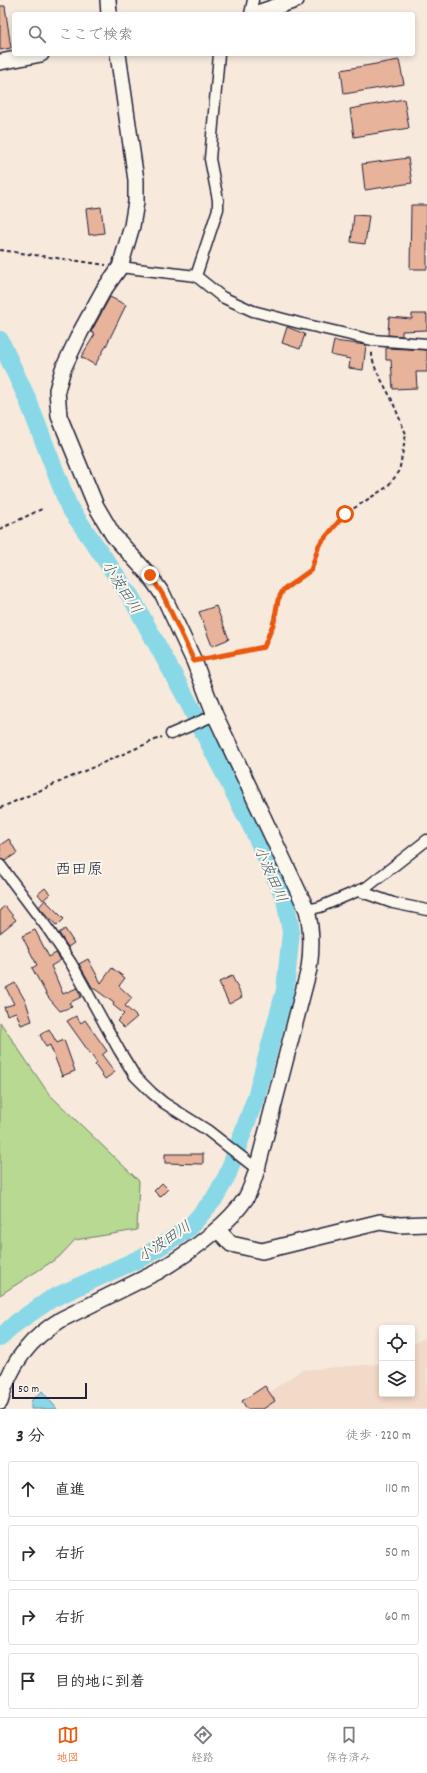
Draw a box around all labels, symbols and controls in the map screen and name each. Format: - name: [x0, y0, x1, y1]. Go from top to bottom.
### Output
- search box: [12, 12, 415, 56]
- icon: search: [26, 23, 48, 45]
- text: ここで検索: [58, 25, 133, 47]
- route start: [336, 505, 354, 523]
- water label: 小波田川: [95, 557, 146, 619]
- route end: [141, 566, 159, 584]
- water label: 小波田川: [247, 843, 291, 907]
- district label: 西田原: [55, 859, 103, 882]
- water label: 小波田川: [134, 1217, 196, 1269]
- map controls: [379, 1325, 415, 1397]
- button: locate: [379, 1325, 415, 1361]
- button: layers: [379, 1361, 415, 1397]
- scale bar: [12, 1381, 87, 1400]
- text: 50 m: [18, 1382, 39, 1398]
- text: 3 分: [16, 1426, 44, 1450]
- text: 徒歩 · 220 m: [346, 1427, 411, 1446]
- icon: ahead: [17, 1478, 39, 1500]
- text: 直進: [55, 1480, 85, 1502]
- text: 110 m: [385, 1480, 410, 1499]
- icon: right: [17, 1542, 39, 1564]
- text: 右折: [55, 1544, 85, 1566]
- text: 50 m: [385, 1544, 410, 1563]
- icon: right: [17, 1606, 39, 1628]
- text: 右折: [55, 1608, 85, 1630]
- text: 60 m: [385, 1608, 410, 1627]
- icon: arrive: [17, 1670, 39, 1692]
- text: 目的地に到着: [55, 1672, 145, 1694]
- tab: 地図: [57, 1724, 79, 1767]
- tab: 経路: [192, 1724, 214, 1767]
- tab: 保存済み: [327, 1724, 371, 1767]

